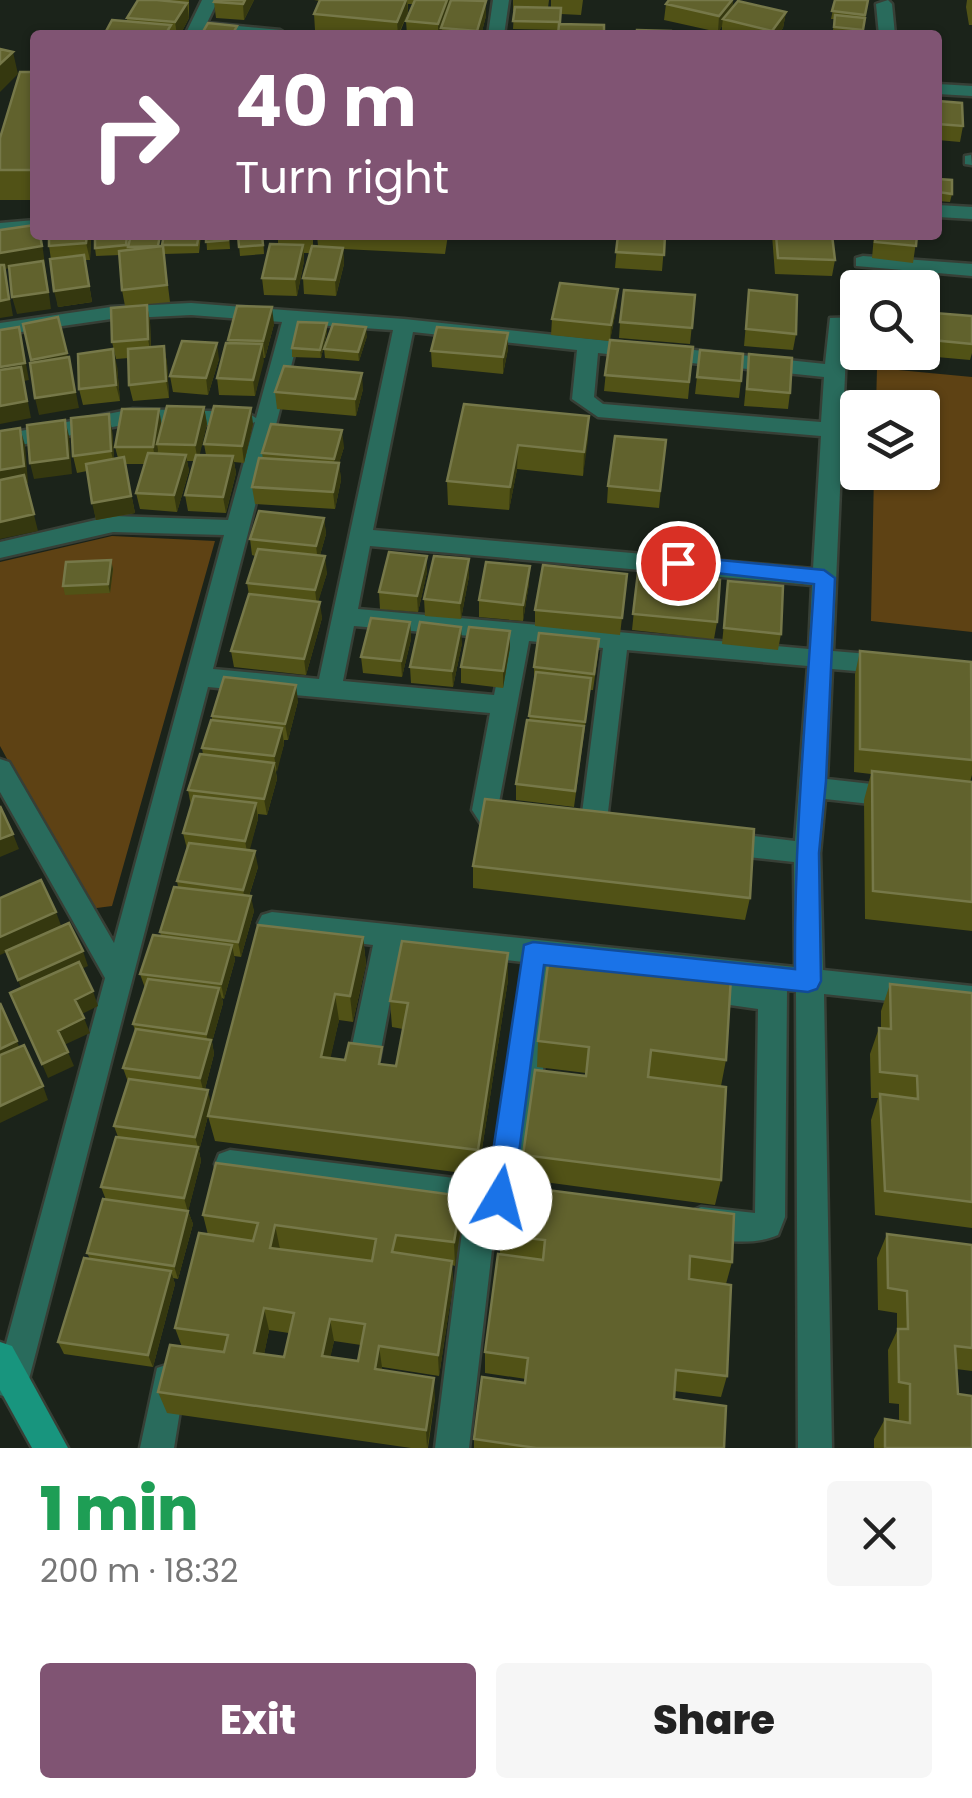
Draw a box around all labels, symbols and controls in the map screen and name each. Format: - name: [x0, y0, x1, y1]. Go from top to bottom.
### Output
- text: 40 m: [235, 52, 417, 151]
- icon: right: [70, 70, 200, 200]
- text: Turn right: [235, 146, 449, 209]
- map controls: [840, 270, 940, 490]
- button: search: [840, 270, 940, 370]
- button: layers: [840, 390, 940, 490]
- pin: [636, 521, 721, 606]
- icon: arrive: [651, 536, 706, 591]
- position arrow: [448, 1146, 552, 1250]
- text: 1 min: [40, 1467, 198, 1551]
- button: close: [827, 1481, 932, 1586]
- text: 200 m · 18:32: [40, 1548, 238, 1593]
- button: Exit: [40, 1663, 476, 1778]
- button: Share: [496, 1663, 932, 1778]

